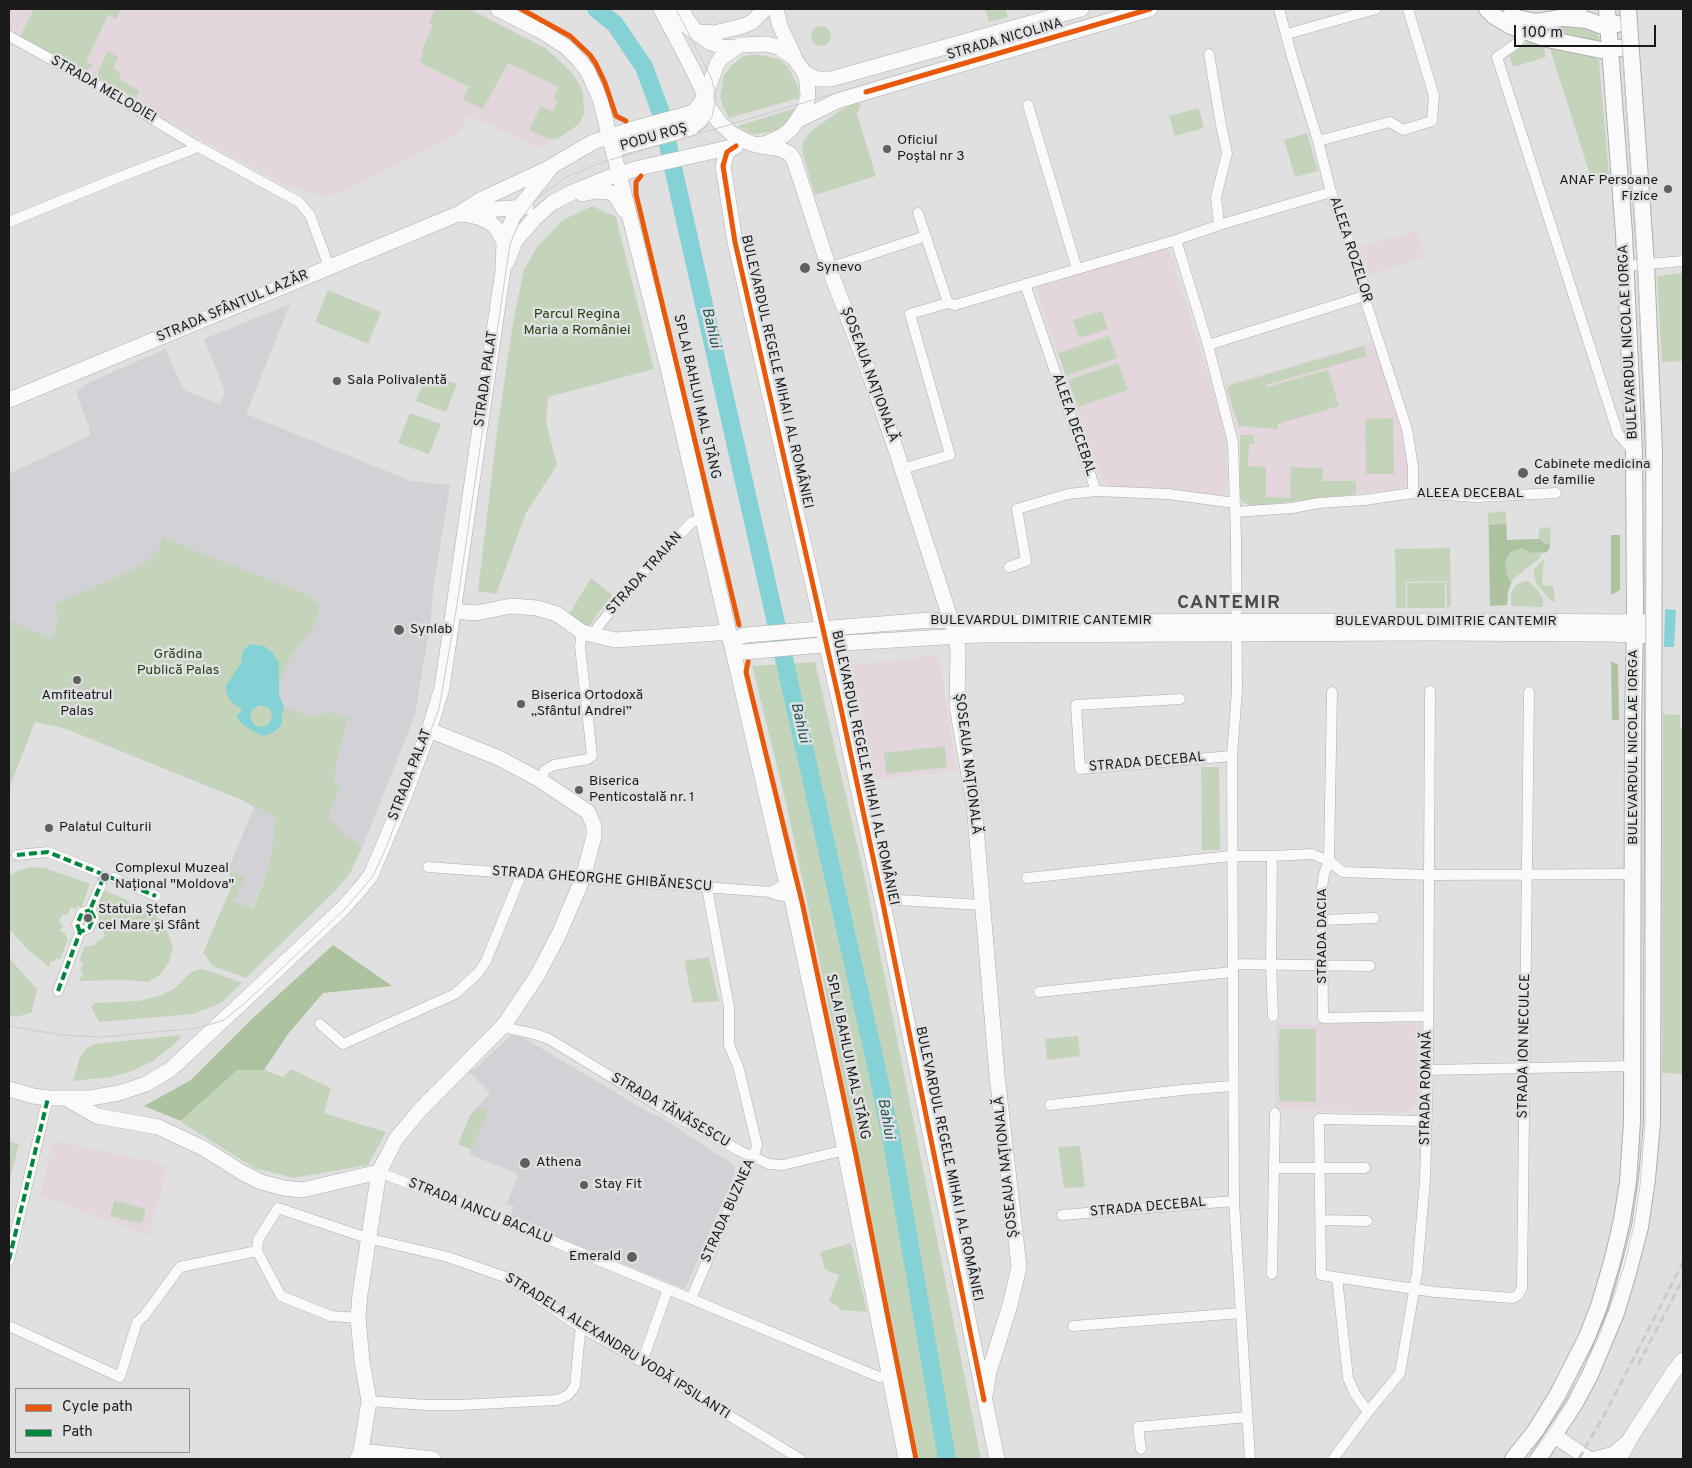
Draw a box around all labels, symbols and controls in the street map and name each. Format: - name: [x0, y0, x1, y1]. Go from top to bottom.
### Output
- street label: STRADA NICOLINA: [945, 15, 1065, 65]
- scale bar: [1517, 15, 1660, 47]
- text: 100 m: [1522, 24, 1563, 43]
- street label: STRADA MELODIEI: [47, 53, 159, 127]
- street label: PODU ROȘ: [618, 120, 690, 156]
- place label: Oficiul Poștal nr 3: [897, 133, 965, 166]
- marker: Oficiul Poștal nr 3: [881, 143, 893, 155]
- place label: ANAF Persoane Fizice: [1559, 173, 1658, 206]
- marker: ANAF Persoane Fizice: [1662, 183, 1674, 195]
- street label: ALEEA ROZELOR: [1325, 195, 1375, 305]
- street label: BULEVARDUL REGELE MIHAI I AL ROMÂNIEI: [736, 233, 816, 511]
- street label: BULEVARDUL NICOLAE IORGA: [1616, 244, 1642, 440]
- place label: Synevo: [816, 260, 862, 276]
- marker: Synevo: [798, 261, 812, 275]
- street label: STRADA SFÂNTUL LAZĂR: [154, 267, 312, 347]
- street label: ȘOSEAUA NAȚIONALĂ: [837, 305, 901, 445]
- water label: Bahlui: [697, 306, 723, 350]
- park label: Parcul Regina Maria a României: [523, 307, 631, 340]
- street label: SPLAI BAHLUI MAL STÂNG: [669, 313, 723, 481]
- street label: STRADA PALAT: [472, 330, 502, 428]
- street label: ALEEA DECEBAL: [1048, 372, 1098, 478]
- place label: Sala Polivalentă: [347, 373, 447, 389]
- marker: Sala Polivalentă: [331, 375, 343, 387]
- place label: Cabinete medicina de familie: [1534, 457, 1650, 490]
- marker: Cabinete medicina de familie: [1516, 466, 1530, 480]
- street label: ALEEA DECEBAL: [1416, 486, 1524, 502]
- street label: STRADA TRAIAN: [604, 529, 686, 619]
- district label: CANTEMIR: [1176, 593, 1282, 615]
- street label: BULEVARDUL DIMITRIE CANTEMIR: [930, 613, 1152, 629]
- street label: BULEVARDUL DIMITRIE CANTEMIR: [1335, 614, 1557, 630]
- place label: Synlab: [410, 622, 452, 638]
- marker: Synlab: [392, 623, 406, 637]
- street label: BULEVARDUL REGELE MIHAI I AL ROMÂNIEI: [827, 629, 901, 907]
- park label: Grădina Publică Palas: [137, 647, 219, 680]
- street label: BULEVARDUL NICOLAE IORGA: [1626, 649, 1642, 845]
- marker: Amfiteatrul Palas: [71, 674, 83, 686]
- place label: Amfiteatrul Palas: [42, 688, 112, 720]
- place label: Biserica Ortodoxă „Sfântul Andrei”: [531, 688, 643, 720]
- street label: ȘOSEAUA NAȚIONALĂ: [950, 692, 984, 836]
- marker: Biserica Ortodoxă „Sfântul Andrei”: [515, 698, 527, 710]
- water label: Bahlui: [786, 701, 812, 745]
- street label: STRADA PALAT: [386, 727, 436, 823]
- street label: STRADA DECEBAL: [1088, 750, 1206, 776]
- place label: Biserica Penticostală nr. 1: [589, 774, 695, 806]
- marker: Biserica Penticostală nr. 1: [573, 784, 585, 796]
- place label: Palatul Culturii: [59, 820, 152, 836]
- marker: Palatul Culturii: [43, 822, 55, 834]
- place label: Complexul Muzeal Național "Moldova": [115, 861, 234, 894]
- street label: STRADA GHEORGHE GHIBĂNESCU: [491, 864, 713, 896]
- marker: Complexul Muzeal Național "Moldova": [99, 871, 111, 883]
- street label: STRADA DACIA: [1315, 888, 1331, 984]
- place label: Statuia Ștefan cel Mare și Sfânt: [98, 902, 200, 934]
- marker: Statuia Ștefan cel Mare și Sfânt: [82, 912, 94, 924]
- street label: SPLAI BAHLUI MAL STÂNG: [821, 973, 873, 1141]
- street label: STRADA ION NECULCE: [1515, 973, 1535, 1119]
- street label: BULEVARDUL REGELE MIHAI I AL ROMÂNIEI: [911, 1025, 985, 1303]
- street label: STRADA ROMANĂ: [1418, 1030, 1436, 1146]
- street label: STRADA TĂNĂSESCU: [608, 1070, 732, 1152]
- street label: ȘOSEAUA NAȚIONALĂ: [991, 1095, 1023, 1239]
- water label: Bahlui: [873, 1097, 897, 1141]
- place label: Athena: [536, 1155, 581, 1171]
- marker: Athena: [518, 1156, 532, 1170]
- street label: STRADA BUZNEA: [699, 1157, 759, 1265]
- street label: STRADA IANCU BACALU: [406, 1175, 554, 1249]
- place label: Stay Fit: [594, 1177, 642, 1193]
- marker: Stay Fit: [578, 1179, 590, 1191]
- street label: STRADA DECEBAL: [1089, 1195, 1207, 1221]
- place label: Emerald: [569, 1249, 621, 1265]
- marker: Emerald: [625, 1250, 639, 1264]
- street label: STRADELA ALEXANDRU VODĂ IPSILANTI: [501, 1270, 733, 1424]
- legend: [15, 1388, 190, 1453]
- text: Cycle path: [62, 1398, 133, 1417]
- text: Path: [62, 1423, 93, 1442]

